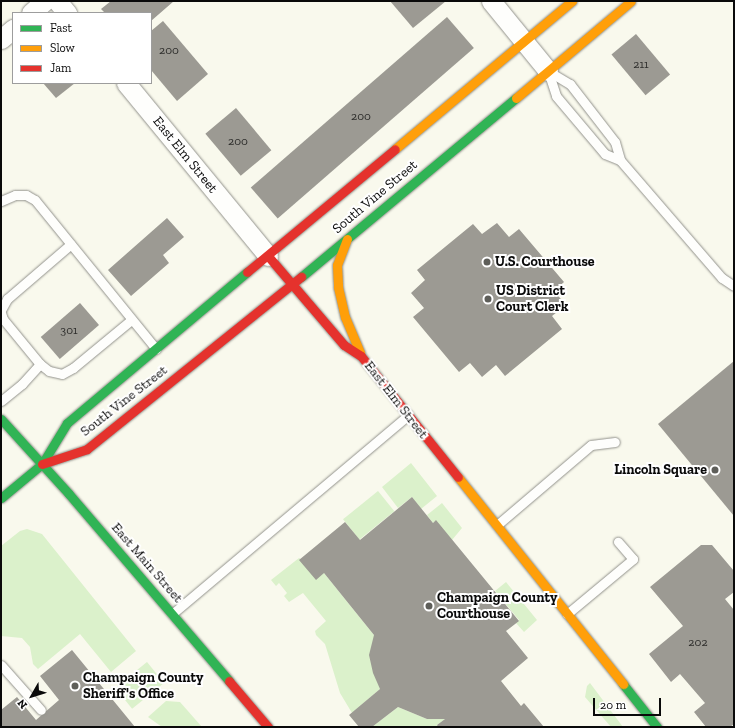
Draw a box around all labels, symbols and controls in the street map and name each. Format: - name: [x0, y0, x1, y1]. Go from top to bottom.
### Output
- legend: [12, 12, 152, 84]
- text: Fast: [50, 21, 72, 35]
- text: Slow: [50, 41, 75, 55]
- house number: 200: [159, 44, 179, 58]
- house number: 211: [633, 58, 649, 72]
- text: Jam: [50, 61, 71, 75]
- house number: 200: [351, 110, 371, 124]
- street label: East Elm Street: [149, 113, 221, 197]
- house number: 200: [228, 135, 248, 149]
- street label: South Vine Street: [329, 156, 421, 238]
- place label: U.S. Courthouse: [495, 254, 595, 270]
- marker: U.S. Courthouse: [482, 257, 492, 267]
- place label: US District Court Clerk: [496, 283, 568, 316]
- marker: US District Court Clerk: [483, 294, 493, 304]
- house number: 301: [60, 324, 78, 338]
- street label: East Elm Street: [361, 358, 431, 442]
- street label: South Vine Street: [77, 362, 171, 440]
- place label: Lincoln Square: [614, 462, 707, 478]
- marker: Lincoln Square: [710, 465, 720, 475]
- street label: East Main Street: [108, 520, 186, 606]
- place label: Champaign County Courthouse: [437, 590, 557, 622]
- marker: Champaign County Courthouse: [424, 601, 434, 611]
- house number: 202: [688, 636, 708, 650]
- place label: Champaign County Sheriff's Office: [83, 670, 203, 702]
- north arrow: [12, 676, 52, 716]
- marker: Champaign County Sheriff's Office: [70, 681, 80, 691]
- scale bar: [595, 690, 663, 716]
- text: N: [15, 697, 30, 711]
- text: 20 m: [600, 698, 626, 712]

